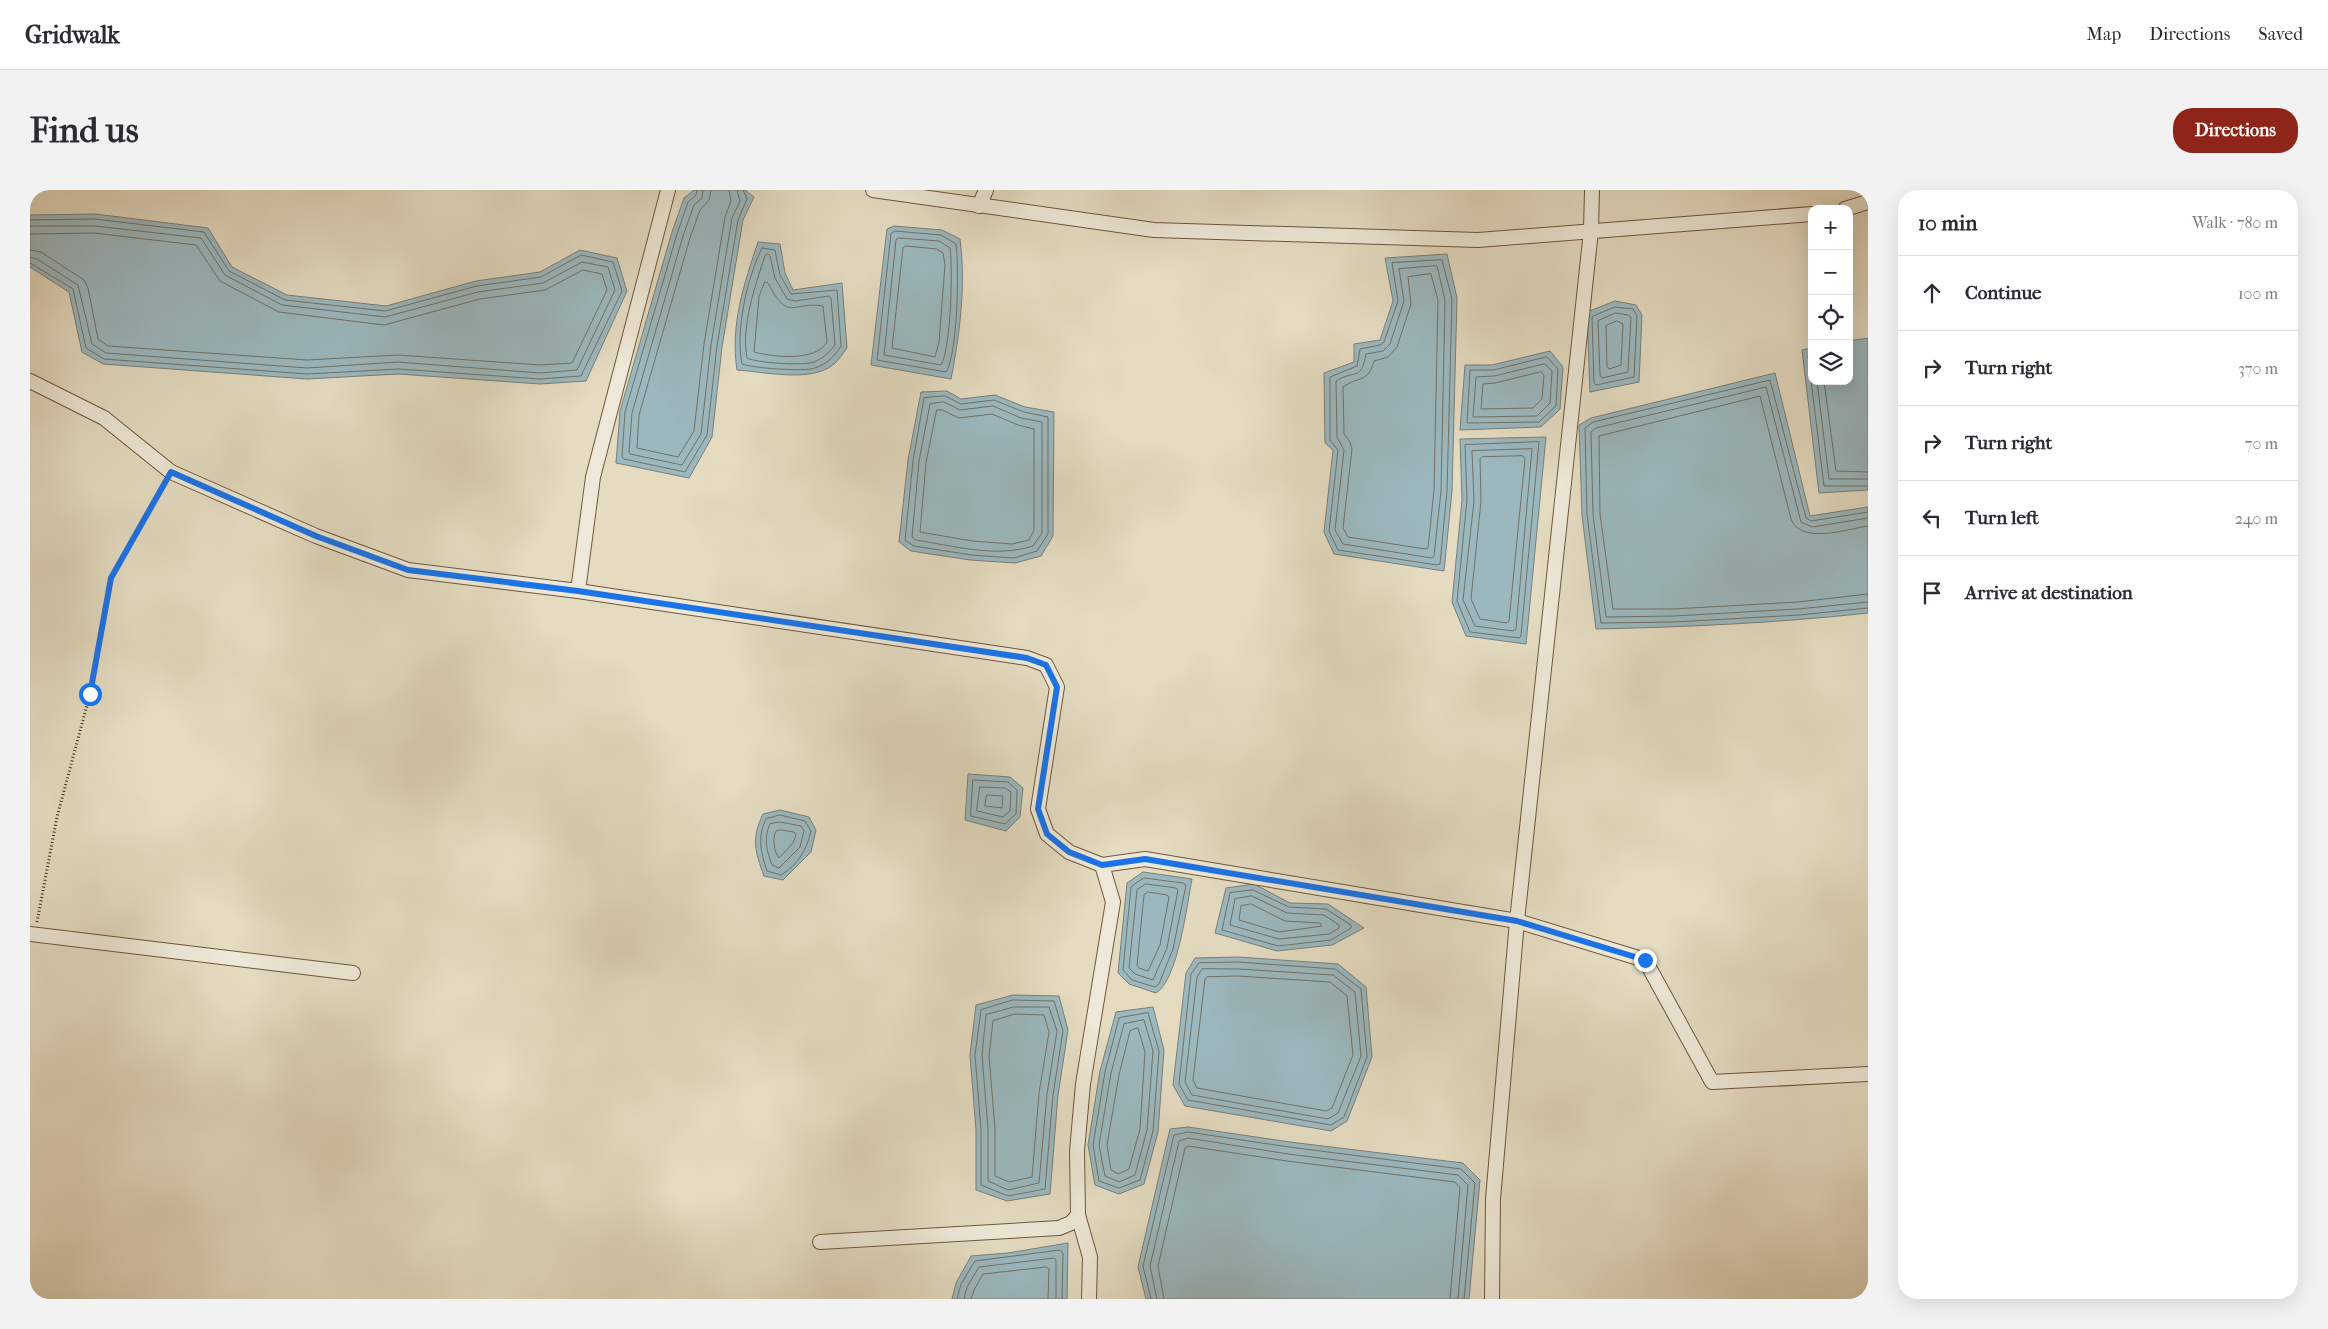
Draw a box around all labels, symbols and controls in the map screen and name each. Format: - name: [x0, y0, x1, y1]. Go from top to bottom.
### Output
- text: Gridwalk: [25, 21, 120, 49]
- text: Map: [2087, 24, 2121, 45]
- text: Directions: [2149, 24, 2230, 45]
- text: Saved: [2258, 24, 2303, 45]
- button: Directions: [2173, 108, 2298, 153]
- text: Find us: [30, 110, 139, 151]
- map controls: [1808, 205, 1853, 385]
- button: +: [1808, 205, 1853, 250]
- text: 10 min: [1918, 211, 1977, 235]
- text: Walk · 780 m: [2192, 213, 2278, 232]
- button: −: [1808, 250, 1853, 295]
- icon: ahead: [1918, 279, 1946, 307]
- text: Continue: [1965, 282, 2041, 304]
- text: 100 m: [2238, 284, 2278, 303]
- button: locate: [1808, 295, 1853, 340]
- button: layers: [1808, 340, 1853, 385]
- icon: right: [1918, 354, 1946, 382]
- text: Turn right: [1965, 357, 2052, 379]
- text: 370 m: [2238, 359, 2278, 378]
- icon: right: [1918, 429, 1946, 457]
- text: Turn right: [1965, 432, 2052, 454]
- text: 70 m: [2245, 434, 2278, 453]
- icon: left: [1918, 504, 1946, 532]
- text: Turn left: [1965, 507, 2039, 529]
- text: 240 m: [2235, 509, 2278, 528]
- icon: arrive: [1918, 579, 1946, 607]
- text: Arrive at destination: [1965, 582, 2133, 604]
- route start: [79, 683, 102, 706]
- route end: [1634, 949, 1657, 972]

